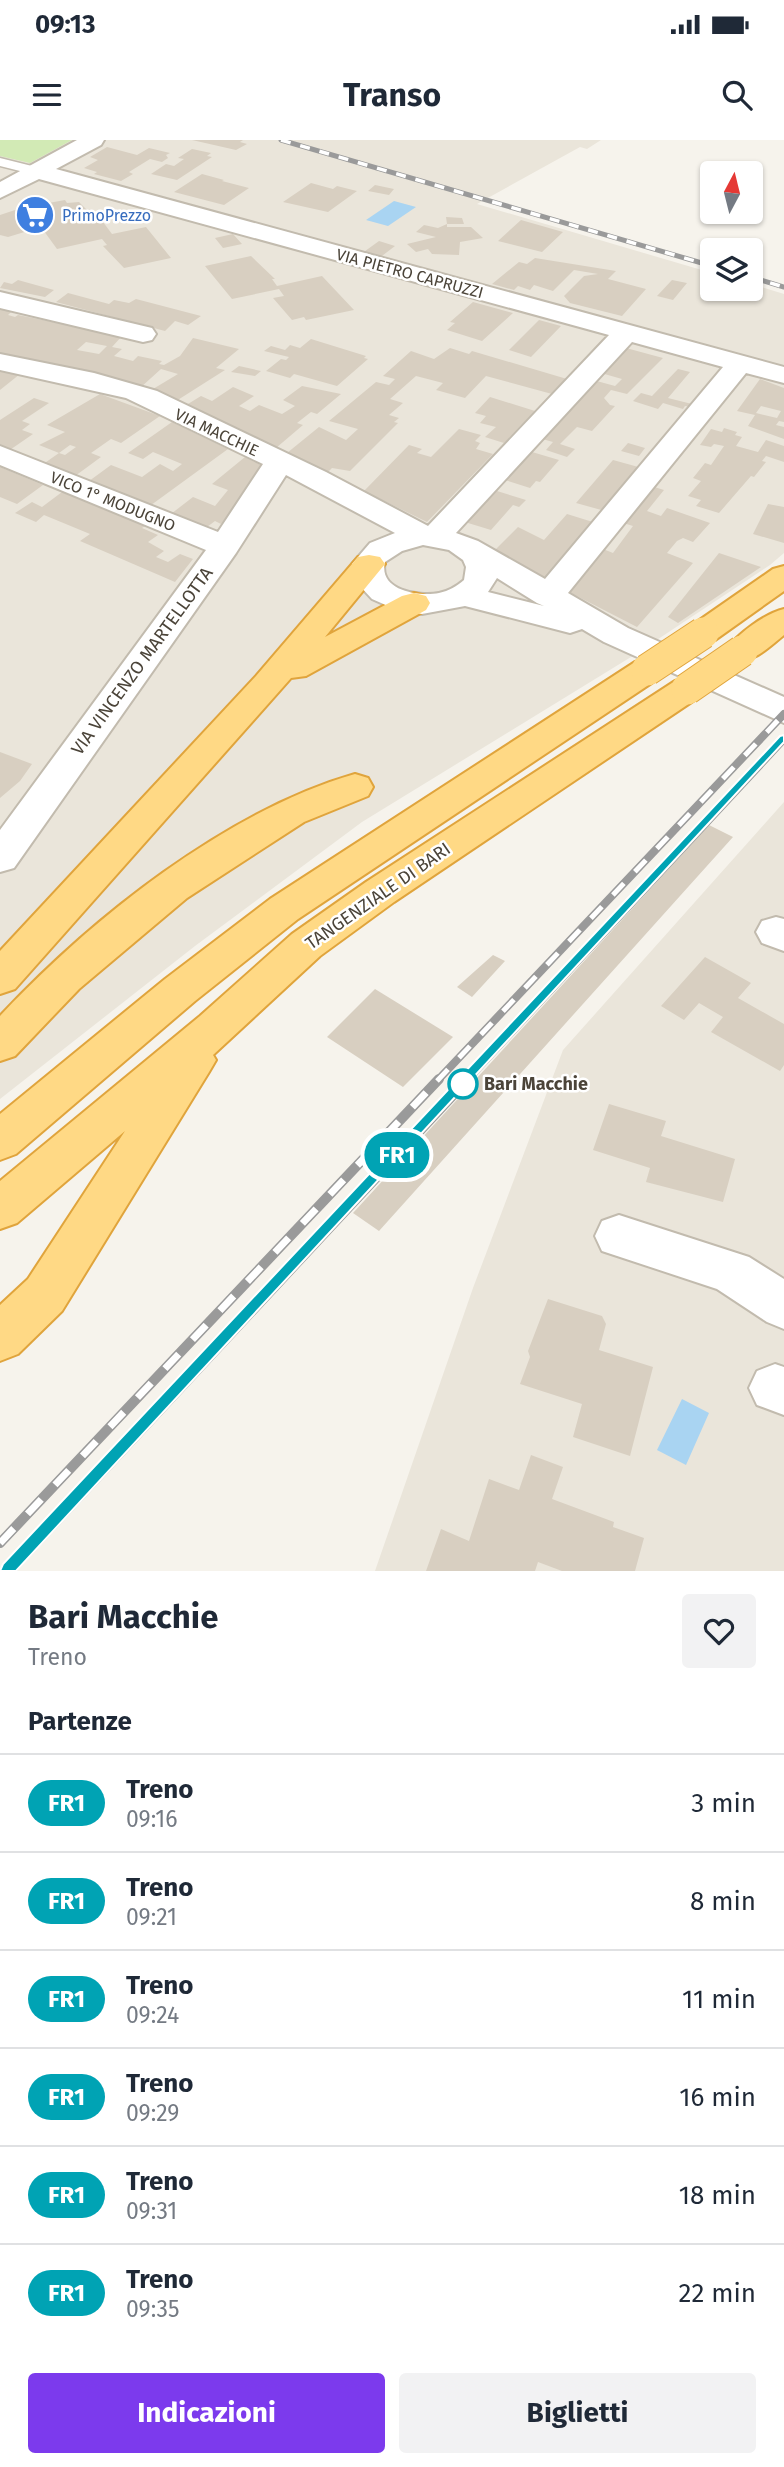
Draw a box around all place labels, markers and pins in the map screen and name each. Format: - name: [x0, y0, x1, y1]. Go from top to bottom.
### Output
- supermarket icon: PrimoPrezzo: [14, 194, 56, 236]
- place label: PrimoPrezzo: [62, 206, 151, 225]
- marker: Bari Macchie: [448, 1069, 478, 1099]
- place label: Bari Macchie: [484, 1073, 588, 1095]

